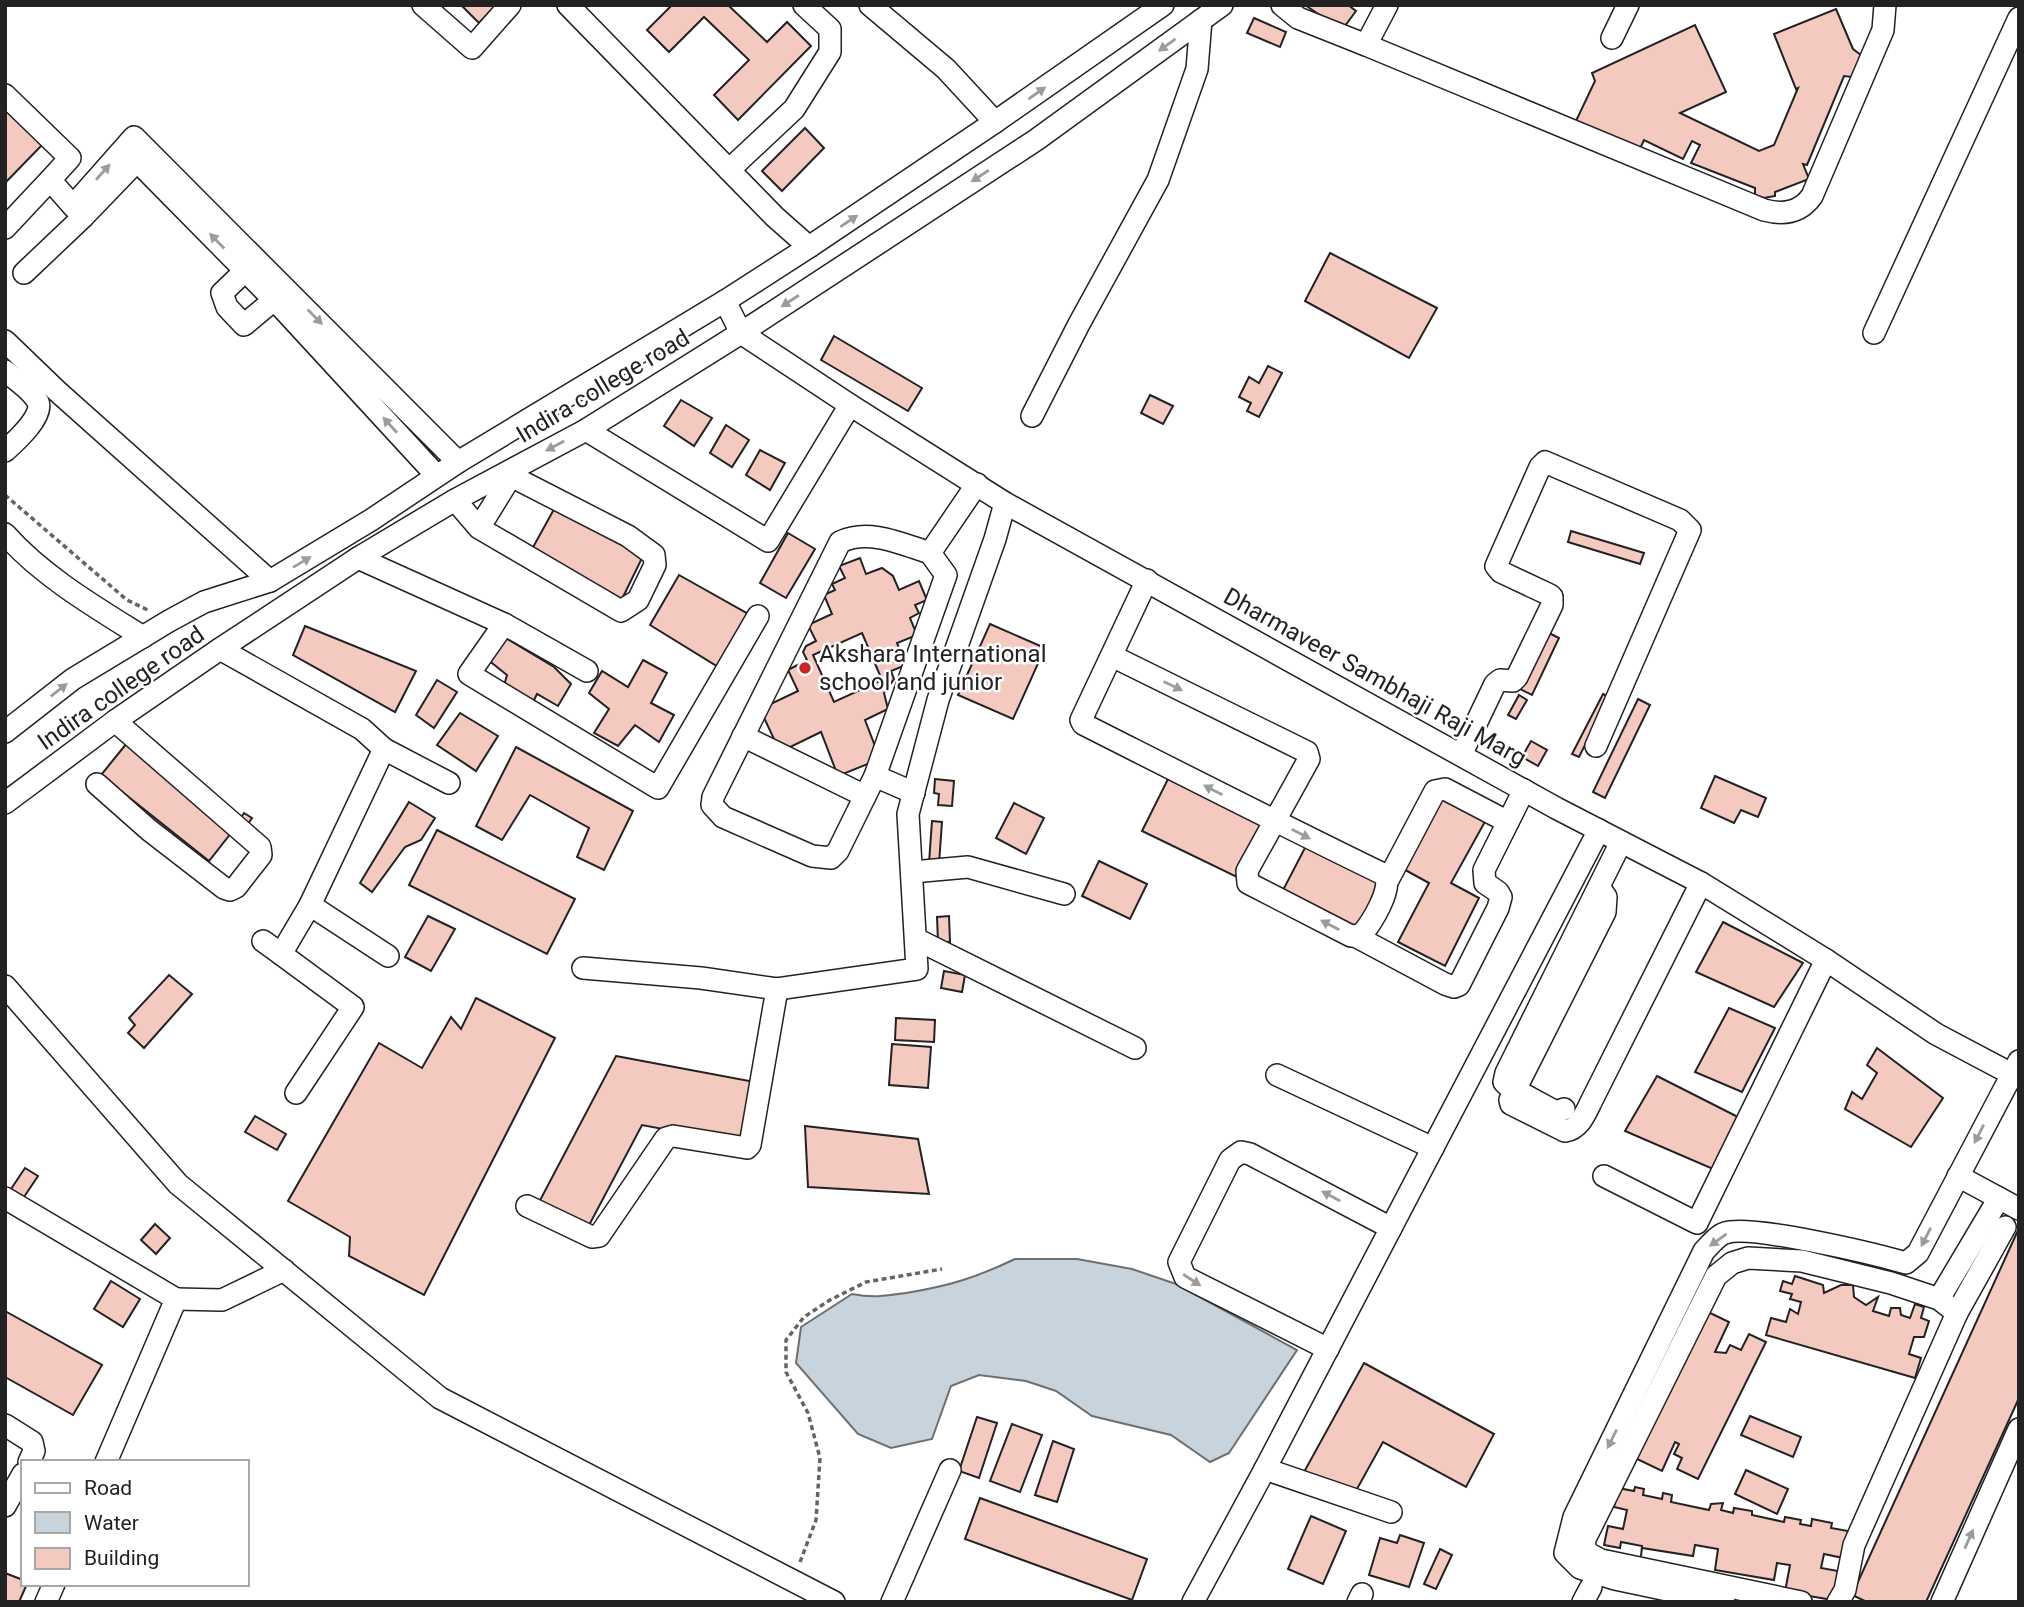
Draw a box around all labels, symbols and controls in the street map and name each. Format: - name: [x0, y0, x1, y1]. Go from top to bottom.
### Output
- one-way arrow: [1158, 38, 1176, 53]
- one-way arrow: [1028, 86, 1046, 100]
- one-way arrow: [95, 163, 111, 180]
- one-way arrow: [971, 170, 990, 183]
- one-way arrow: [839, 215, 858, 228]
- one-way arrow: [209, 233, 226, 250]
- one-way arrow: [781, 295, 800, 308]
- one-way arrow: [307, 309, 323, 325]
- street label: Indira college road: [511, 323, 695, 449]
- one-way arrow: [382, 416, 398, 434]
- one-way arrow: [545, 440, 565, 452]
- one-way arrow: [293, 555, 312, 568]
- street label: Dharmaveer Sambhaji Raji Marg: [1219, 582, 1531, 772]
- street label: Indira college road: [32, 620, 210, 756]
- place label: Akshara International school and junior: [819, 640, 1046, 696]
- marker: Akshara International school and junior: [797, 660, 813, 676]
- one-way arrow: [1163, 681, 1183, 692]
- one-way arrow: [50, 682, 68, 697]
- one-way arrow: [1203, 784, 1223, 796]
- one-way arrow: [1291, 829, 1311, 840]
- one-way arrow: [1320, 919, 1340, 930]
- one-way arrow: [1974, 1124, 1985, 1144]
- one-way arrow: [1320, 1191, 1340, 1203]
- one-way arrow: [1921, 1227, 1933, 1247]
- one-way arrow: [1709, 1233, 1728, 1247]
- one-way arrow: [1182, 1273, 1202, 1286]
- one-way arrow: [1607, 1429, 1618, 1449]
- legend: [21, 1460, 248, 1586]
- text: Road: [84, 1476, 132, 1500]
- text: Water: [84, 1511, 139, 1535]
- one-way arrow: [1964, 1528, 1975, 1549]
- text: Building: [84, 1546, 159, 1570]

